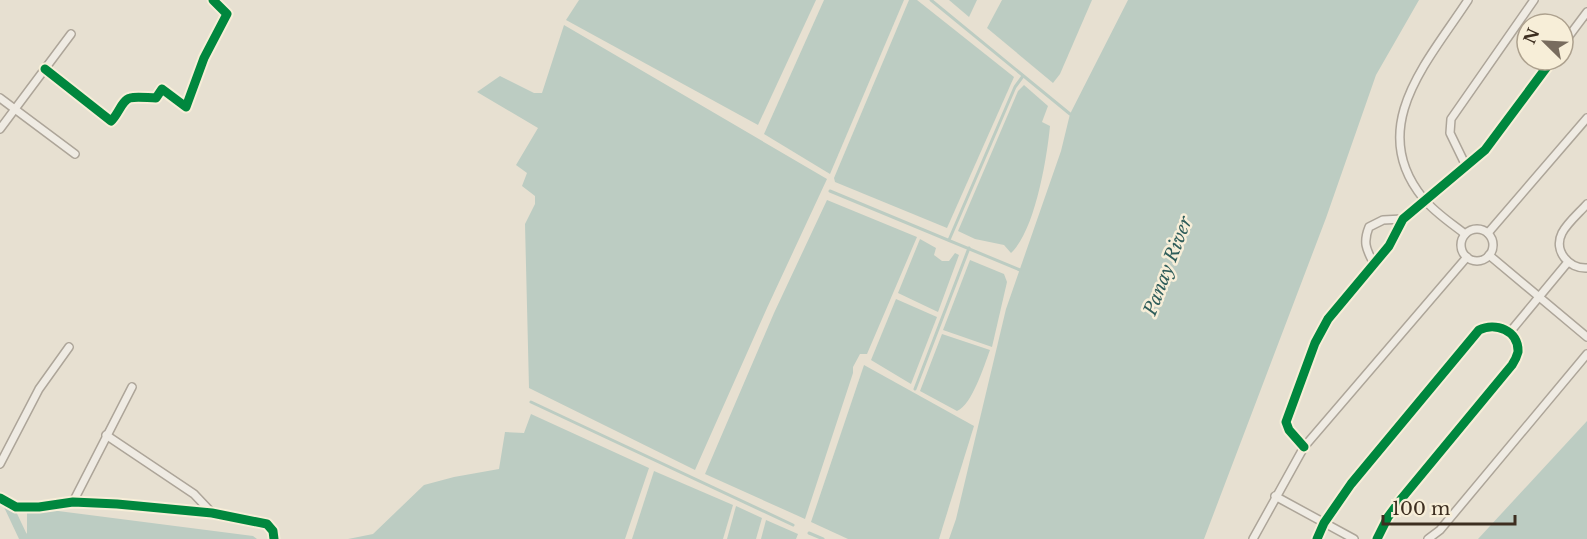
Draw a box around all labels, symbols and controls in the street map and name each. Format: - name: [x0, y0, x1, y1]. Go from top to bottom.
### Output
- north arrow: [1515, 12, 1575, 72]
- text: N: [1519, 25, 1543, 47]
- water label: Panay River: [1139, 213, 1197, 319]
- scale bar: [1383, 488, 1515, 526]
- text: 100 m: [1392, 498, 1450, 520]

